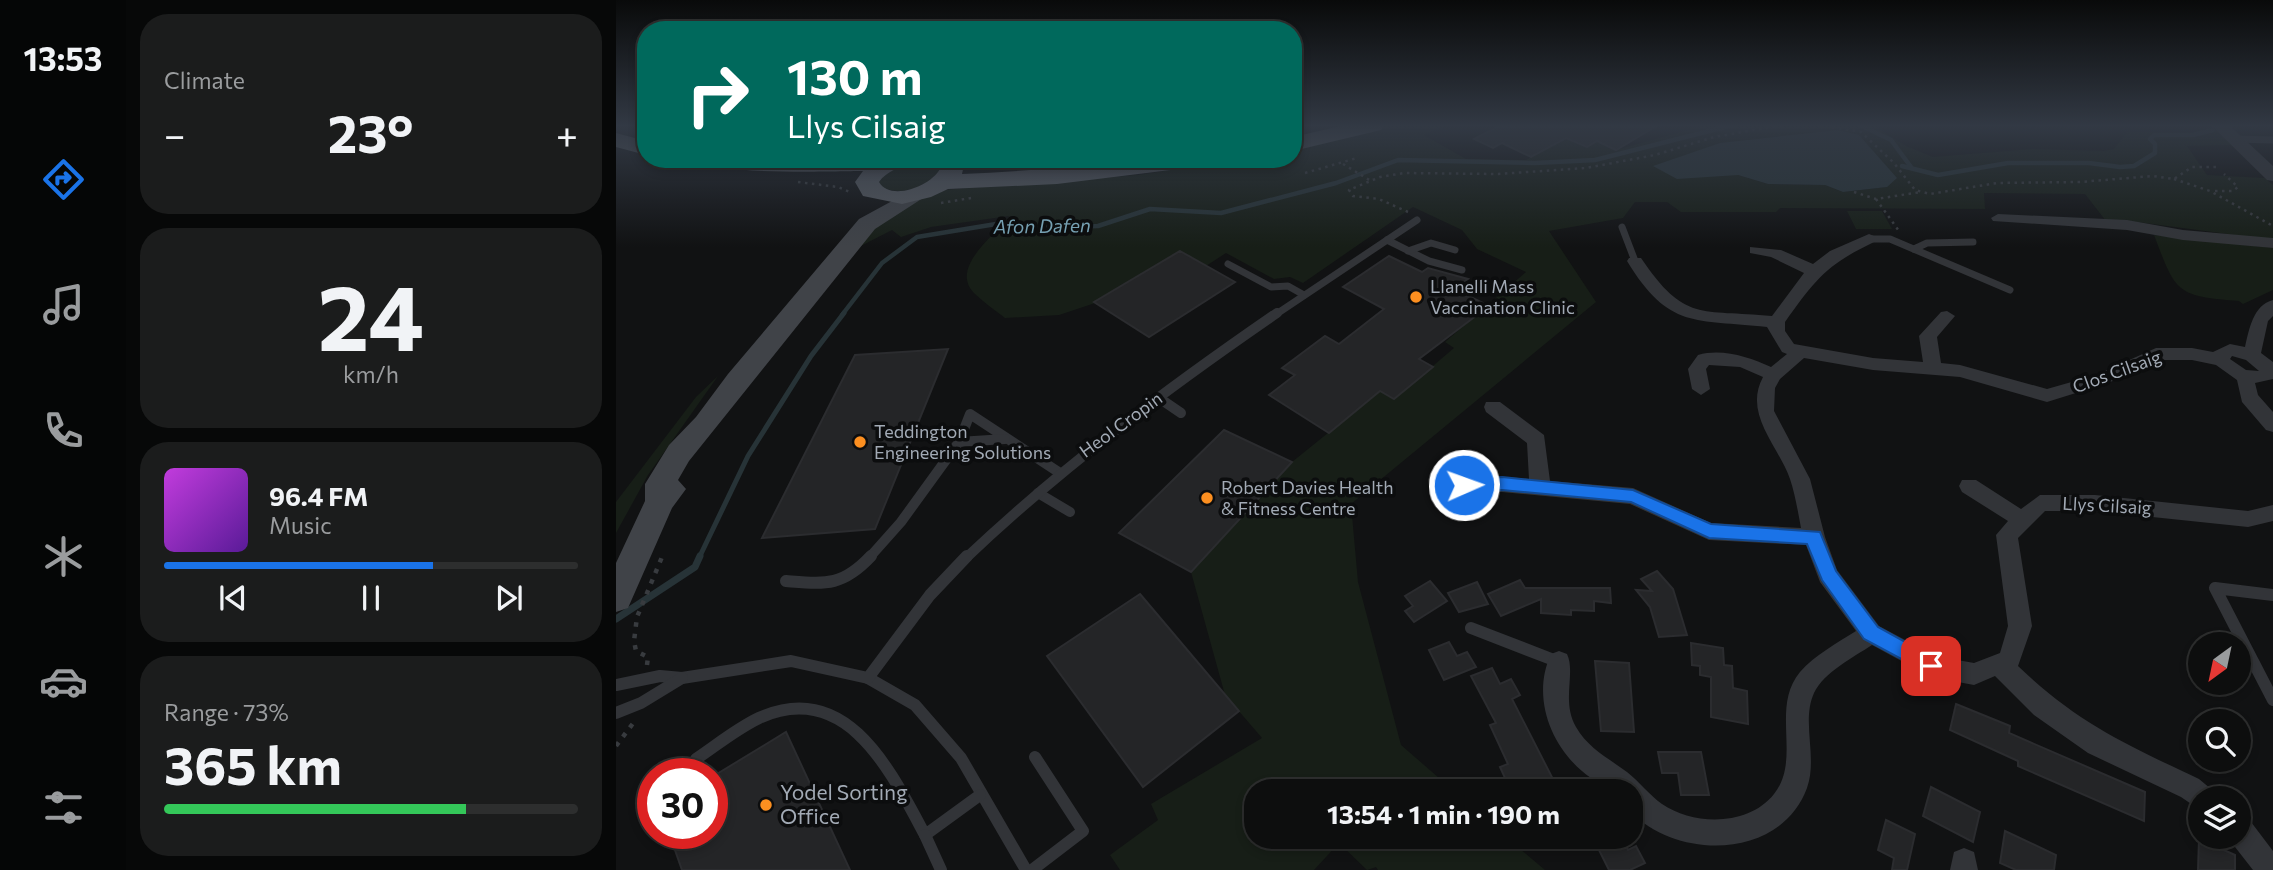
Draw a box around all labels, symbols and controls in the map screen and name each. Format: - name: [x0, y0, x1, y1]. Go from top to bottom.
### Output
- text: 13:53: [24, 38, 102, 78]
- text: 130 m: [787, 45, 922, 105]
- icon: right: [672, 49, 763, 140]
- text: Climate: [164, 66, 245, 94]
- text: 23°: [328, 100, 414, 164]
- text: Llys Cilsaig: [787, 105, 946, 145]
- text: −: [164, 110, 186, 157]
- text: +: [556, 110, 578, 157]
- icon: directions: [39, 155, 88, 204]
- water label: Afon Dafen: [992, 213, 1091, 238]
- text: 24: [318, 258, 424, 370]
- place label: Llanelli Mass Vaccination Clinic: [1430, 275, 1575, 318]
- icon: music: [39, 280, 88, 329]
- marker: Llanelli Mass Vaccination Clinic: [1408, 289, 1424, 305]
- street label: Clos Cilsaig: [2069, 345, 2164, 397]
- text: km/h: [343, 360, 399, 388]
- street label: Heol Cropin: [1075, 387, 1166, 462]
- icon: phone: [39, 406, 88, 455]
- place label: Teddington Engineering Solutions: [874, 420, 1051, 463]
- marker: Teddington Engineering Solutions: [852, 434, 868, 450]
- position arrow: [1427, 448, 1501, 522]
- place label: Robert Davies Health & Fitness Centre: [1221, 476, 1394, 519]
- text: 96.4 FM: [269, 480, 368, 511]
- marker: Robert Davies Health & Fitness Centre: [1199, 490, 1215, 506]
- street label: Llys Cilsaig: [2062, 492, 2152, 518]
- text: Music: [269, 511, 332, 539]
- icon: climate: [39, 532, 88, 581]
- icon: previous: [214, 579, 252, 617]
- icon: pause: [352, 579, 390, 617]
- icon: next: [490, 579, 528, 617]
- north arrow: [2188, 632, 2250, 695]
- map controls: [2188, 632, 2251, 849]
- pin: [1901, 636, 1961, 696]
- icon: arrive: [1912, 647, 1950, 685]
- icon: car: [39, 657, 88, 706]
- text: Range · 73%: [164, 698, 289, 726]
- button: search: [2188, 709, 2251, 772]
- text: 365 km: [164, 732, 342, 796]
- speed limit sign: 30: [637, 758, 728, 849]
- place label: Yodel Sorting Office: [780, 779, 908, 828]
- icon: filters: [39, 783, 88, 832]
- button: layers: [2188, 786, 2251, 849]
- marker: Yodel Sorting Office: [758, 797, 774, 813]
- text: 13:54 · 1 min · 190 m: [1327, 798, 1560, 829]

